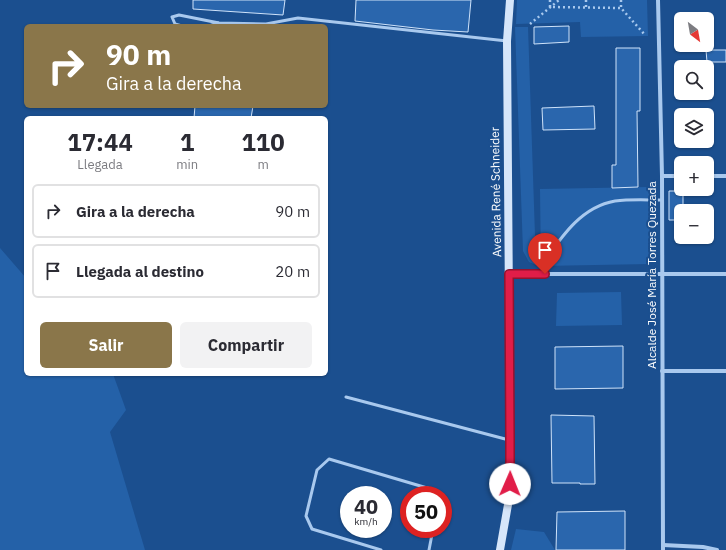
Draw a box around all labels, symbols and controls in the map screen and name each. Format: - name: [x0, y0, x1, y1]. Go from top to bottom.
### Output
- north arrow: [674, 12, 714, 52]
- map controls: [674, 12, 714, 244]
- text: 90 m: [106, 36, 171, 73]
- icon: right: [40, 40, 92, 92]
- button: search: [674, 60, 714, 100]
- text: Gira a la derecha: [106, 72, 242, 95]
- button: layers: [674, 108, 714, 148]
- text: 17:44: [67, 126, 133, 158]
- text: 1: [180, 126, 194, 158]
- text: 110: [241, 126, 285, 158]
- street label: Avenida René Schneider: [487, 126, 504, 257]
- text: Llegada: [77, 156, 123, 173]
- text: min: [176, 156, 198, 173]
- text: m: [257, 156, 269, 173]
- button: +: [674, 156, 714, 196]
- street label: Alcalde José María Torres Quezada: [644, 180, 659, 369]
- icon: right: [42, 200, 64, 222]
- text: Gira a la derecha: [76, 202, 195, 221]
- text: 90 m: [275, 202, 310, 221]
- button: −: [674, 204, 714, 244]
- pin: [528, 233, 562, 274]
- icon: arrive: [534, 239, 556, 261]
- icon: arrive: [42, 260, 64, 282]
- text: Llegada al destino: [76, 262, 204, 281]
- text: 20 m: [275, 262, 310, 281]
- button: Salir: [40, 322, 172, 368]
- button: Compartir: [180, 322, 312, 368]
- position arrow: [489, 463, 531, 505]
- speed limit sign: 50: [400, 486, 452, 538]
- text: 40: [354, 493, 378, 520]
- text: km/h: [354, 515, 378, 528]

